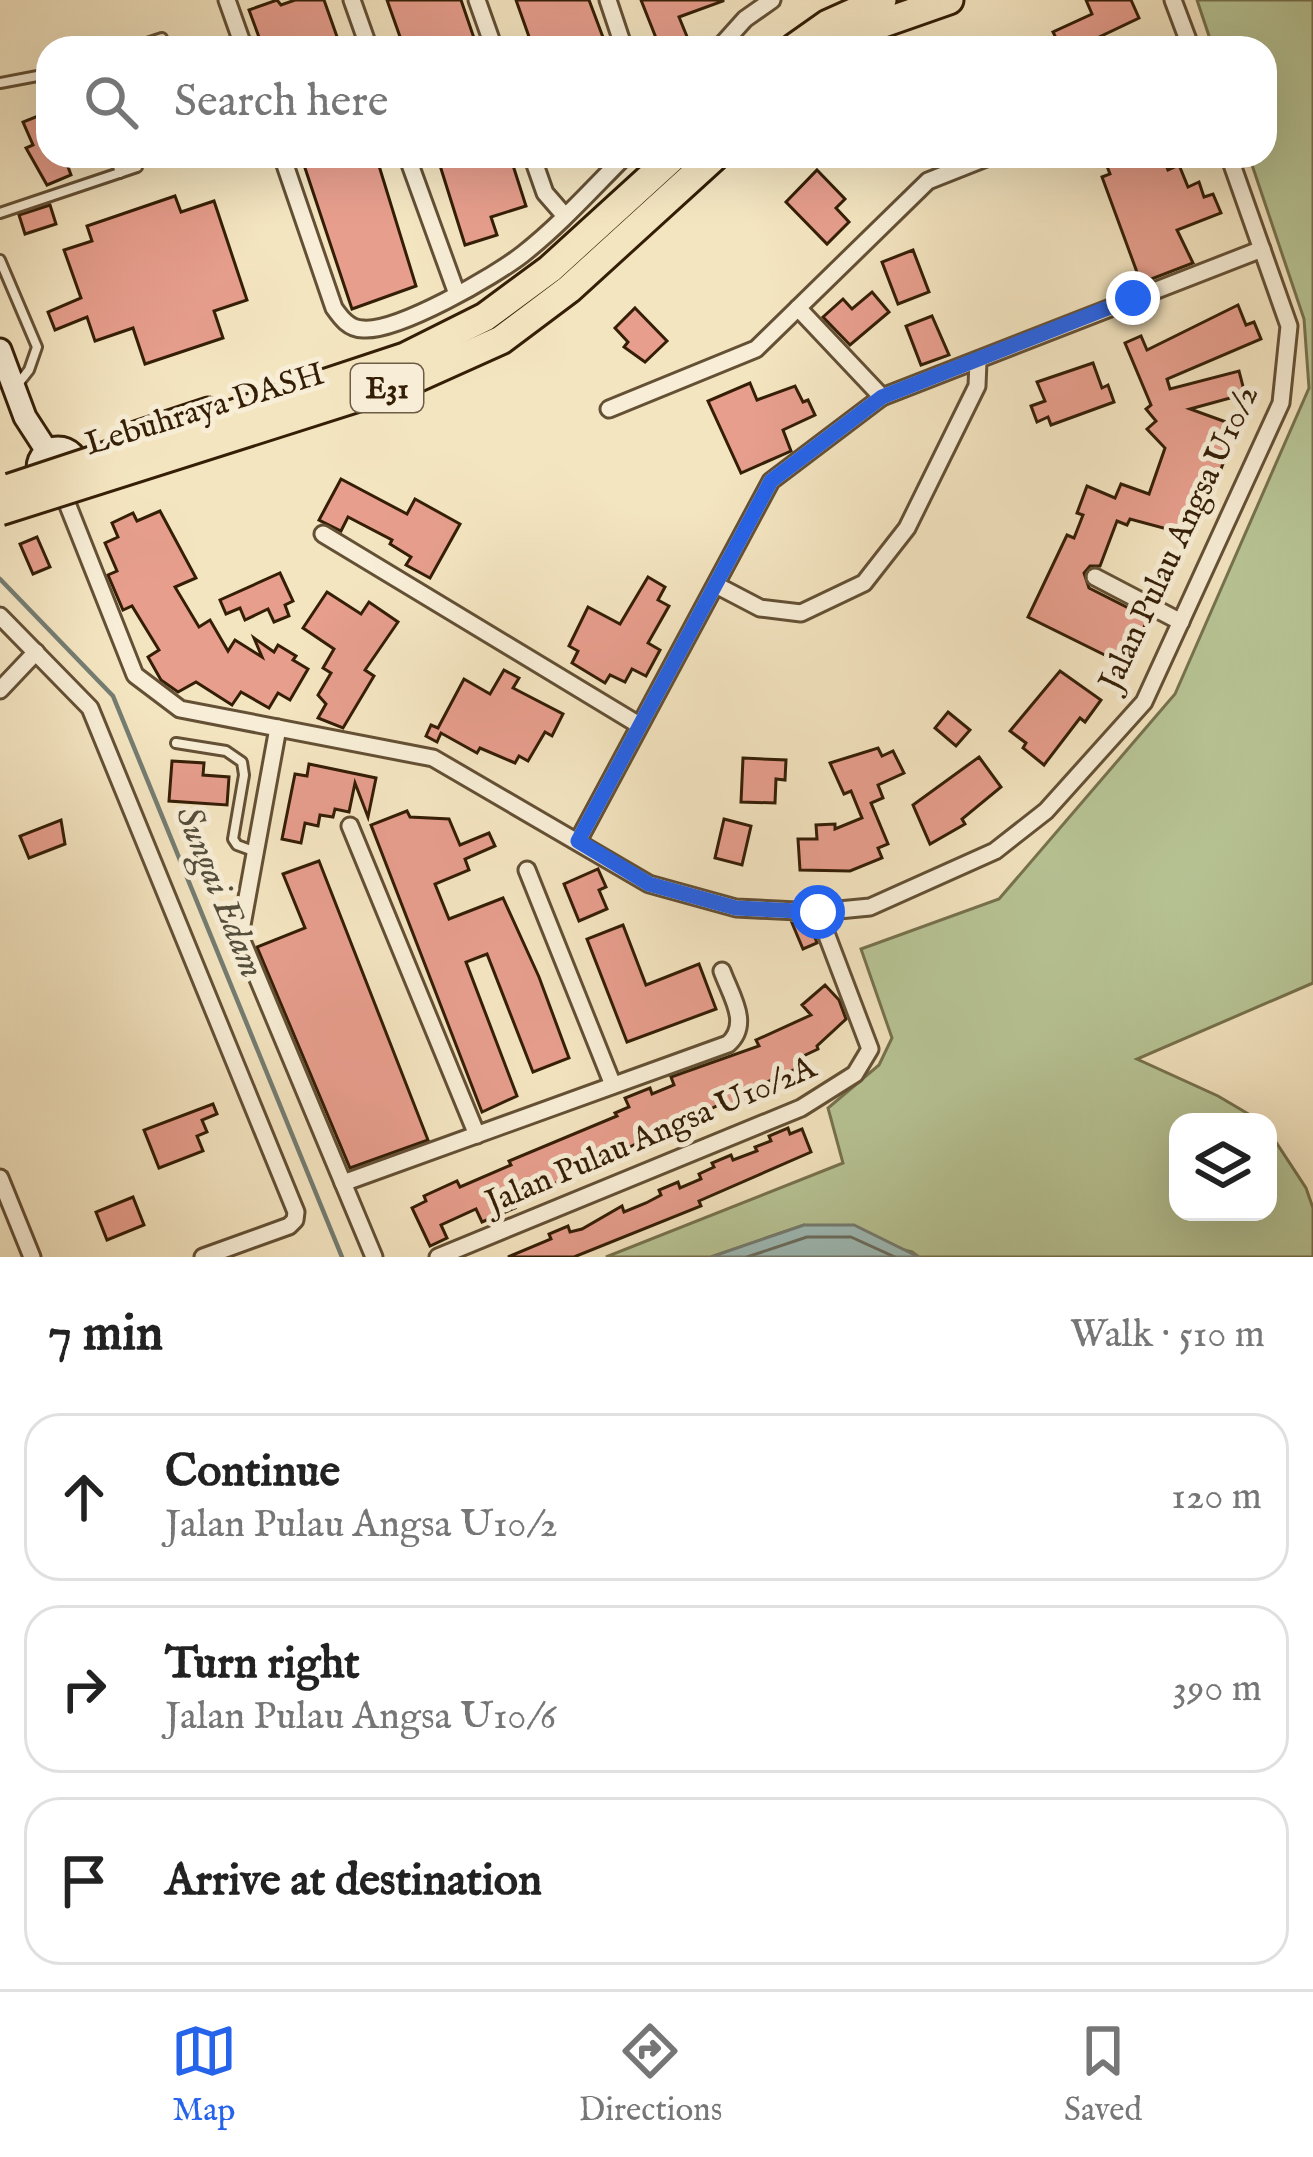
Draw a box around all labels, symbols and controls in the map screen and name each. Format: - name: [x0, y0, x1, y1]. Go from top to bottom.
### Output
- search box: [36, 36, 1277, 168]
- icon: search: [78, 69, 144, 135]
- text: Search here: [174, 74, 388, 131]
- route end: [1106, 271, 1160, 325]
- street label: Lebuhraya DASH: [80, 354, 330, 466]
- road number: E31: [351, 364, 423, 412]
- street label: Jalan Pulau Angsa U10/2: [1089, 379, 1269, 701]
- water label: Sungai Edam: [164, 800, 274, 985]
- route start: [791, 885, 845, 939]
- street label: Jalan Pulau Angsa U10/2A: [476, 1047, 823, 1226]
- map controls: [1169, 1113, 1277, 1221]
- button: layers: [1169, 1113, 1277, 1221]
- text: 7 min: [48, 1303, 163, 1368]
- text: Walk · 510 m: [1070, 1311, 1265, 1360]
- text: Continue: [165, 1444, 340, 1501]
- icon: ahead: [51, 1464, 117, 1530]
- text: 120 m: [1171, 1473, 1262, 1522]
- text: Jalan Pulau Angsa U10/2: [165, 1501, 558, 1550]
- text: Turn right: [165, 1636, 360, 1693]
- icon: right: [51, 1656, 117, 1722]
- text: 390 m: [1173, 1665, 1262, 1714]
- text: Jalan Pulau Angsa U10/6: [165, 1693, 556, 1742]
- icon: arrive: [51, 1848, 117, 1914]
- text: Arrive at destination: [165, 1853, 542, 1910]
- tab: Map: [171, 2018, 237, 2132]
- tab: Directions: [579, 2018, 722, 2132]
- tab: Saved: [1064, 2018, 1142, 2132]

